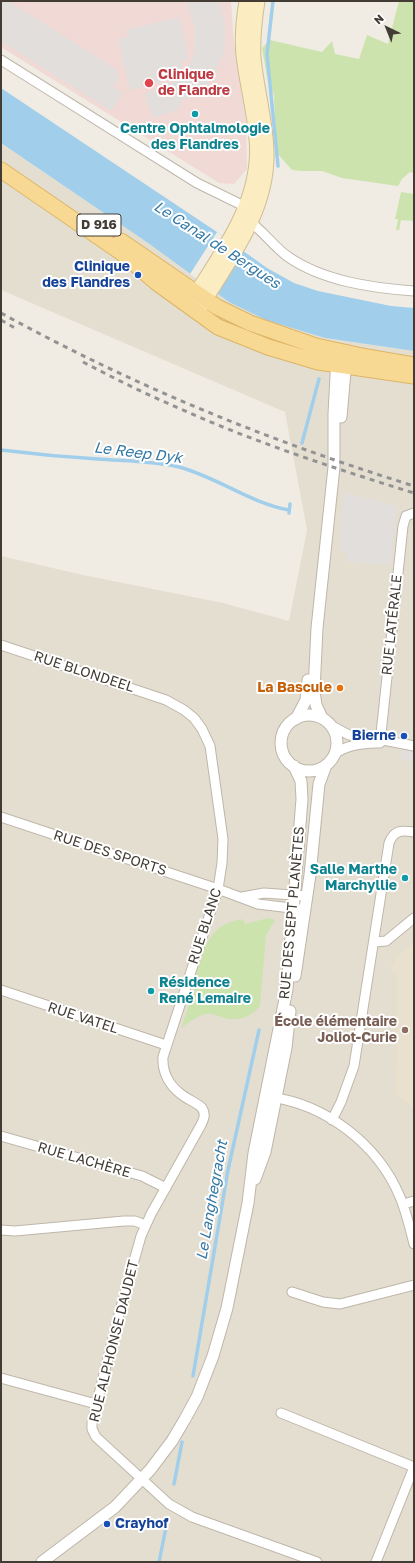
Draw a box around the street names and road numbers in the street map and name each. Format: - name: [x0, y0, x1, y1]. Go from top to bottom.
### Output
- road number: D 916: [77, 214, 121, 236]
- street label: RUE LATÉRALE: [378, 574, 406, 676]
- street label: RUE BLONDEEL: [32, 648, 136, 696]
- street label: RUE DES SEPT PLANÈTES: [276, 826, 308, 1000]
- street label: RUE DES SPORTS: [51, 827, 169, 879]
- street label: RUE BLANC: [185, 886, 225, 966]
- street label: RUE VATEL: [46, 999, 120, 1037]
- street label: RUE LACHÈRE: [36, 1139, 132, 1181]
- street label: RUE ALPHONSE DAUDET: [86, 1258, 142, 1424]

